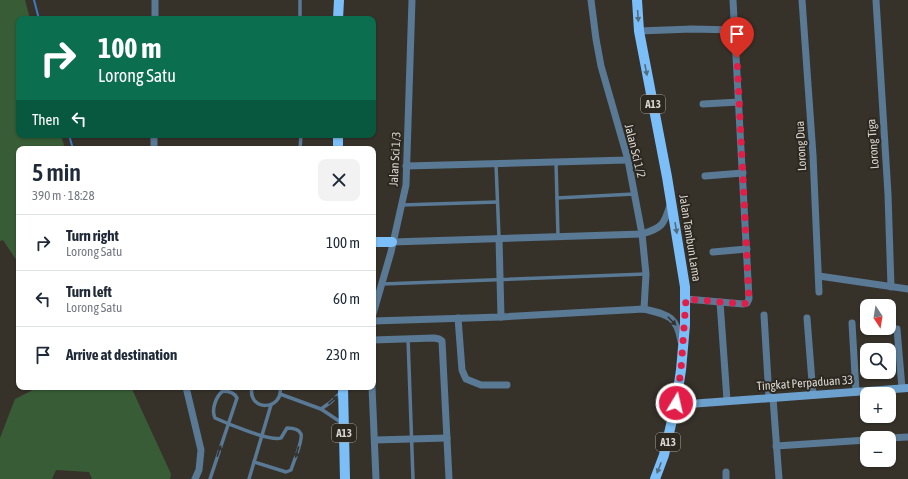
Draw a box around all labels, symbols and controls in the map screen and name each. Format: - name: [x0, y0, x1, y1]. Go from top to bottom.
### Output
- one-way arrow: [634, 10, 641, 22]
- pin: [720, 17, 754, 58]
- icon: arrive: [726, 23, 748, 45]
- icon: right: [32, 32, 84, 84]
- text: 100 m: [98, 32, 161, 64]
- one-way arrow: [643, 64, 649, 76]
- text: Lorong Satu: [98, 65, 176, 86]
- road number: A13: [641, 95, 665, 113]
- icon: left: [68, 108, 90, 130]
- text: Then: [32, 111, 60, 128]
- street label: Lorong Tiga: [864, 118, 882, 170]
- street label: Lorong Dua: [793, 121, 809, 171]
- street label: Jalan Sci 1/2: [622, 123, 648, 179]
- street label: Jalan Sci 1/3: [387, 131, 403, 187]
- text: 5 min: [32, 159, 81, 186]
- button: close: [318, 159, 360, 201]
- text: 390 m · 18:28: [32, 188, 95, 203]
- street label: Jalan Tambun Lama: [676, 194, 704, 282]
- one-way arrow: [673, 222, 679, 235]
- text: Turn right: [66, 227, 119, 244]
- icon: right: [32, 232, 54, 254]
- text: 100 m: [326, 234, 360, 251]
- text: Lorong Satu: [66, 244, 122, 259]
- text: Turn left: [66, 283, 112, 300]
- icon: left: [32, 288, 54, 310]
- text: 60 m: [333, 290, 360, 307]
- north arrow: [860, 299, 896, 335]
- map controls: [860, 299, 896, 467]
- text: Lorong Satu: [66, 300, 122, 315]
- one-way arrow: [668, 317, 677, 326]
- button: search: [860, 343, 896, 379]
- icon: arrive: [32, 344, 54, 366]
- text: Arrive at destination: [66, 346, 177, 363]
- text: 230 m: [326, 346, 360, 363]
- street label: Tingkat Perpaduan 33: [756, 373, 854, 393]
- position arrow: [655, 382, 697, 424]
- button: +: [860, 387, 896, 423]
- one-way arrow: [327, 395, 338, 404]
- road number: A13: [332, 424, 356, 442]
- button: −: [860, 431, 896, 467]
- road number: A13: [656, 433, 680, 451]
- one-way arrow: [216, 444, 222, 456]
- one-way arrow: [294, 447, 300, 459]
- one-way arrow: [656, 462, 662, 474]

